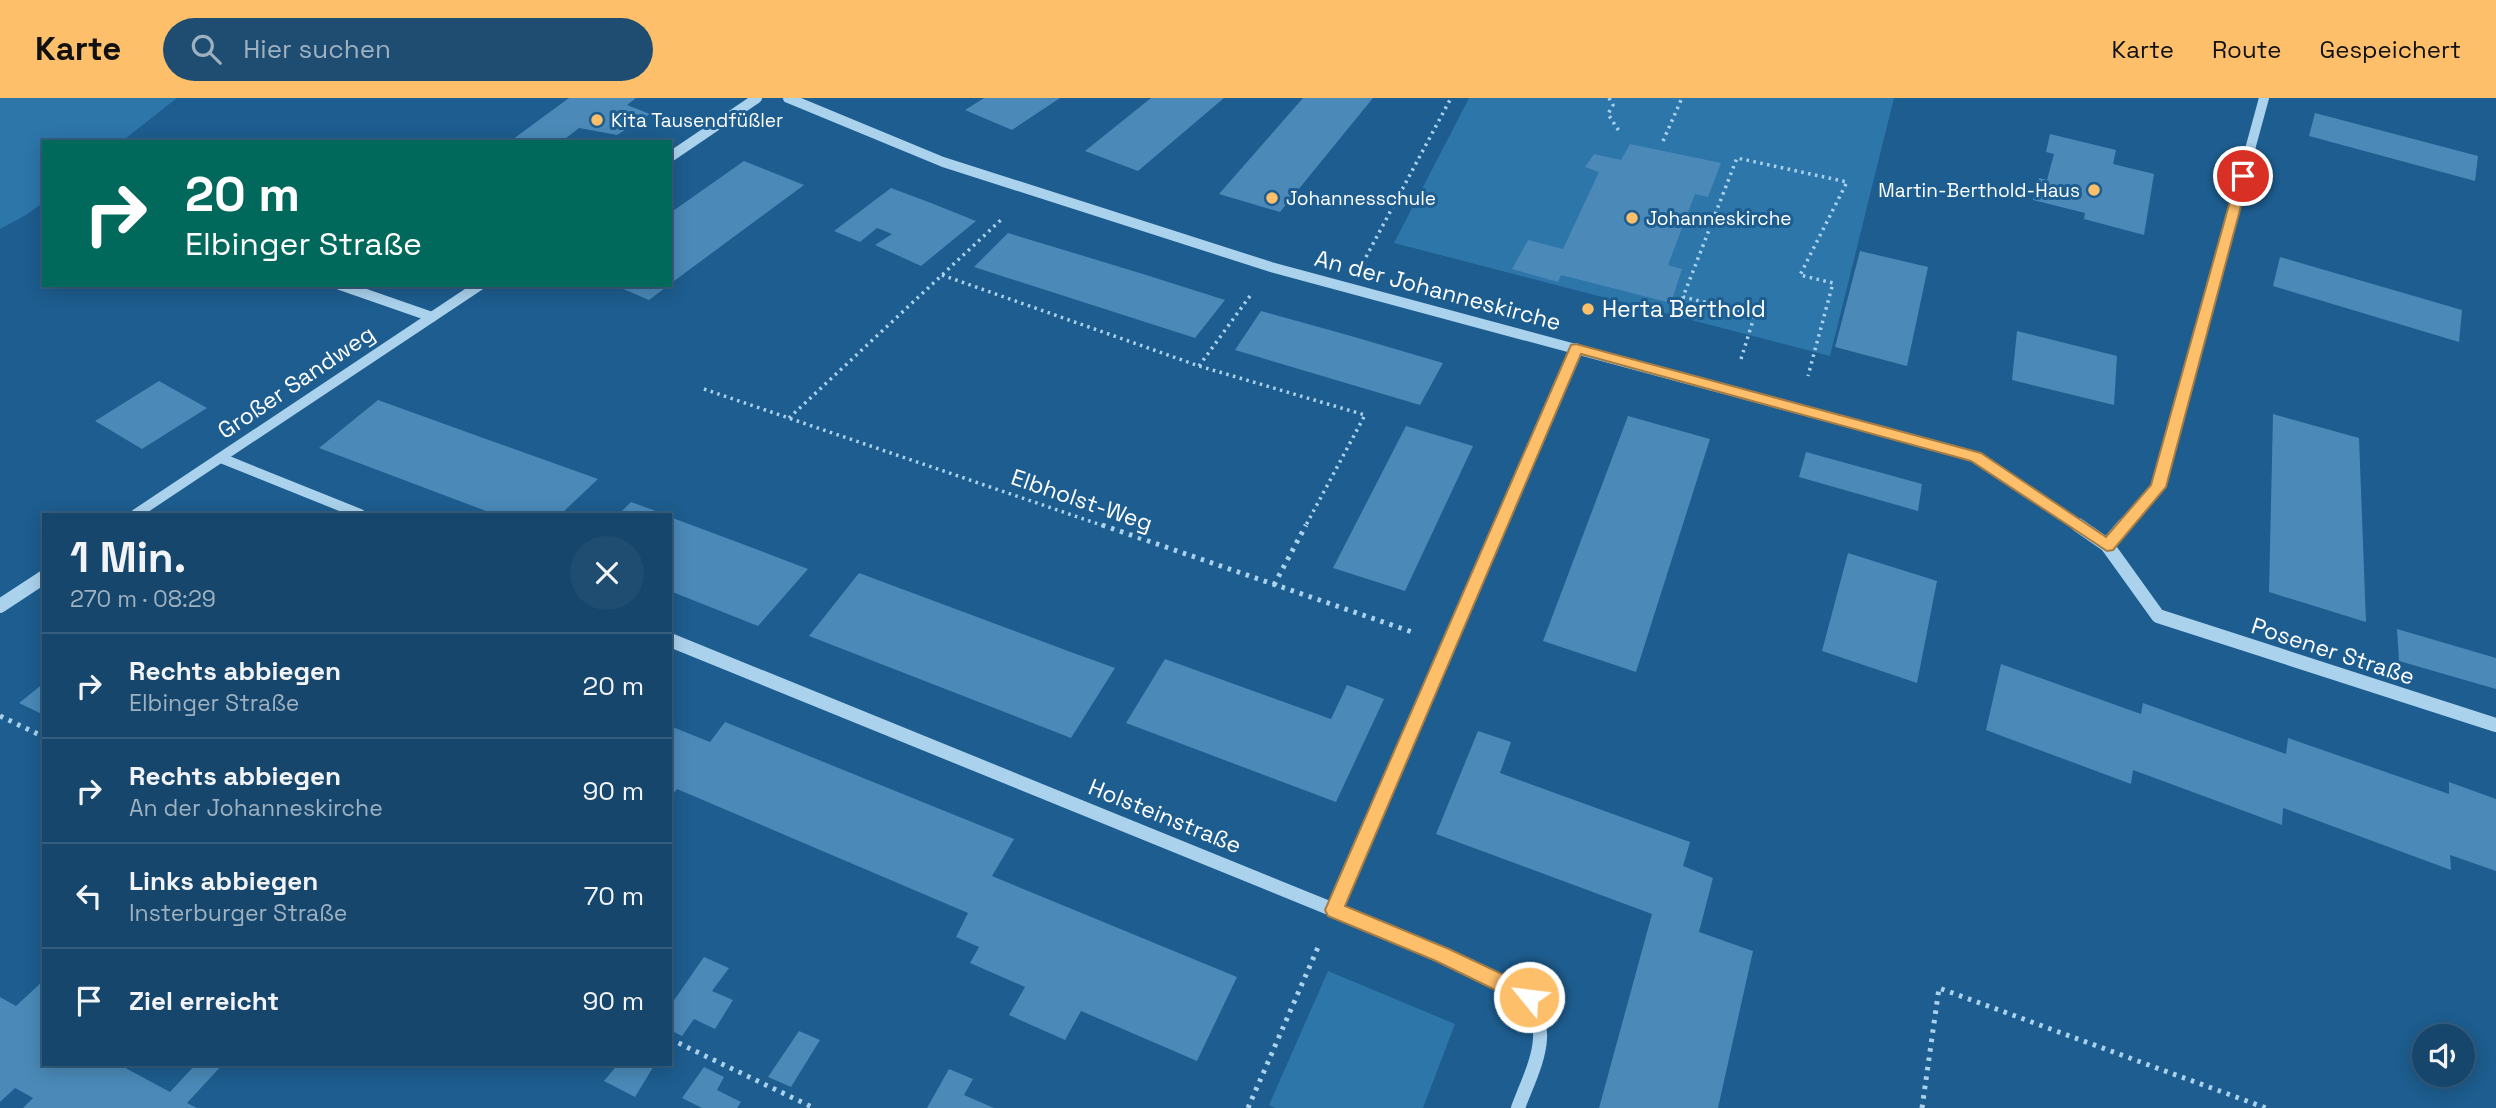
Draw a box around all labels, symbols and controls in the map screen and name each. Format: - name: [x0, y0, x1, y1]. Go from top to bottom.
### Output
- search box: [163, 18, 653, 81]
- text: Karte: [35, 28, 121, 70]
- icon: search: [187, 30, 225, 68]
- text: Hier suchen: [243, 32, 391, 66]
- text: Karte: [2112, 34, 2174, 65]
- text: Route: [2212, 34, 2281, 65]
- text: Gespeichert: [2319, 34, 2461, 65]
- place label: Kita Tausendfüßler: [611, 108, 783, 133]
- marker: Kita Tausendfüßler: [589, 112, 605, 128]
- pin: [2213, 146, 2273, 206]
- icon: arrive: [2224, 157, 2262, 195]
- text: 20 m: [185, 163, 300, 225]
- icon: right: [70, 168, 161, 259]
- place label: Martin-Berthold-Haus: [1878, 178, 2080, 203]
- marker: Martin-Berthold-Haus: [2086, 182, 2102, 198]
- place label: Johannesschule: [1286, 186, 1436, 211]
- marker: Johannesschule: [1264, 190, 1280, 206]
- place label: Johanneskirche: [1646, 206, 1792, 231]
- marker: Johanneskirche: [1624, 210, 1640, 226]
- text: Elbinger Straße: [185, 224, 422, 264]
- street label: An der Johanneskirche: [1312, 243, 1564, 337]
- place label: Herta Berthold: [1602, 294, 1766, 324]
- marker: Herta Berthold: [1580, 301, 1596, 317]
- street label: Großer Sandweg: [212, 318, 380, 446]
- street label: Elbholst-Weg: [1007, 462, 1157, 538]
- text: 1 Min.: [70, 531, 186, 584]
- button: close: [570, 536, 644, 610]
- text: 270 m · 08:29: [70, 584, 216, 614]
- street label: Posener Straße: [2248, 610, 2418, 692]
- text: Rechts abbiegen: [129, 654, 341, 688]
- icon: right: [70, 667, 108, 705]
- text: 20 m: [583, 669, 644, 703]
- text: Elbinger Straße: [129, 688, 299, 718]
- text: Rechts abbiegen: [129, 759, 341, 793]
- icon: right: [70, 772, 108, 810]
- street label: Holsteinstraße: [1084, 772, 1246, 860]
- text: 90 m: [582, 774, 644, 808]
- text: An der Johanneskirche: [129, 793, 383, 823]
- text: Links abbiegen: [129, 864, 318, 898]
- icon: left: [70, 877, 108, 915]
- text: 70 m: [584, 879, 644, 913]
- text: Insterburger Straße: [129, 898, 347, 928]
- position arrow: [1492, 960, 1566, 1034]
- icon: arrive: [70, 982, 108, 1020]
- text: Ziel erreicht: [129, 984, 279, 1018]
- text: 90 m: [582, 984, 644, 1018]
- map controls: [2412, 1024, 2475, 1087]
- button: sound: [2412, 1024, 2475, 1087]

